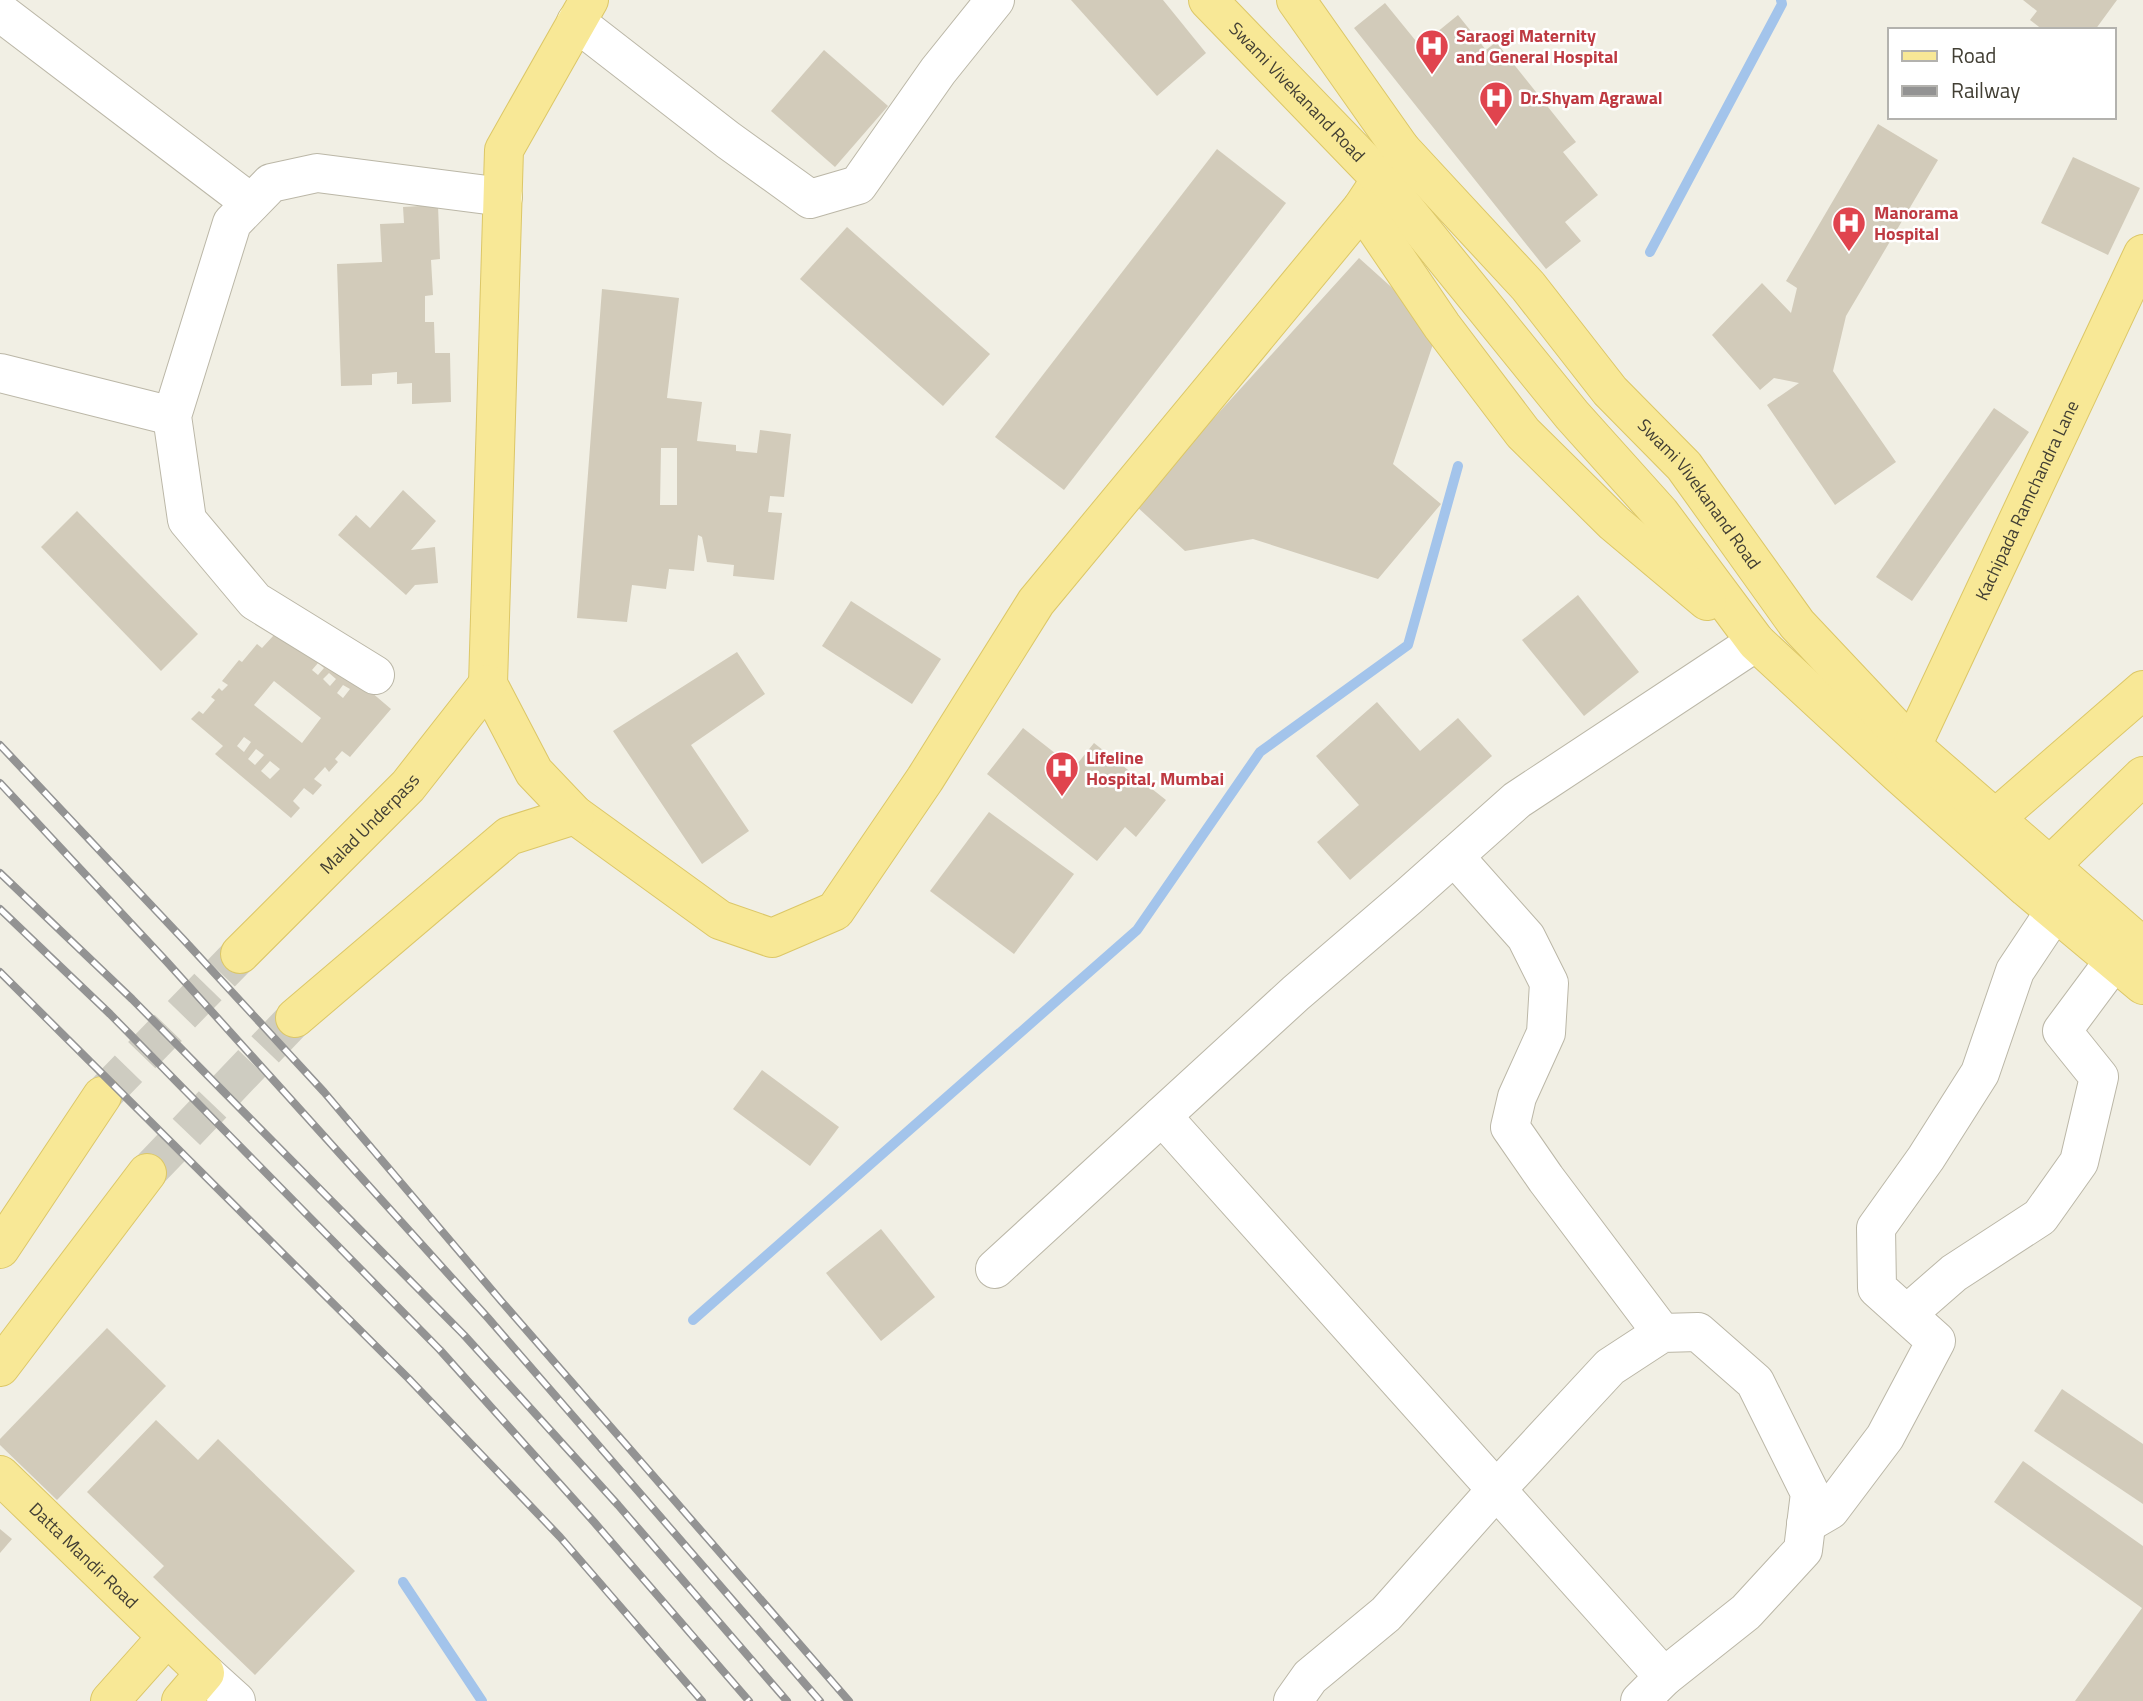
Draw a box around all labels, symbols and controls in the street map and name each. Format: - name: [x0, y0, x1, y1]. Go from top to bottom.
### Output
- street label: Swami Vivekanand Road: [1223, 16, 1372, 168]
- place label: Saraogi Maternity and General Hospital: [1456, 22, 1618, 70]
- hospital icon: Saraogi Maternity and General Hospital: [1413, 27, 1451, 76]
- legend: [1888, 28, 2115, 119]
- text: Road: [1951, 39, 1996, 71]
- text: Railway: [1951, 74, 2020, 106]
- hospital icon: Dr.Shyam Agrawal: [1477, 79, 1515, 128]
- place label: Dr.Shyam Agrawal: [1520, 84, 1663, 111]
- place label: Manorama Hospital: [1874, 199, 1958, 247]
- hospital icon: Manorama Hospital: [1830, 204, 1868, 253]
- street label: Kachipada Ramchandra Lane: [1968, 396, 2085, 605]
- street label: Swami Vivekanand Road: [1631, 412, 1768, 575]
- place label: Lifeline Hospital, Mumbai: [1086, 744, 1224, 792]
- hospital icon: Lifeline Hospital, Mumbai: [1043, 749, 1081, 798]
- street label: Malad Underpass: [313, 767, 426, 880]
- street label: Datta Mandir Road: [23, 1496, 145, 1615]

